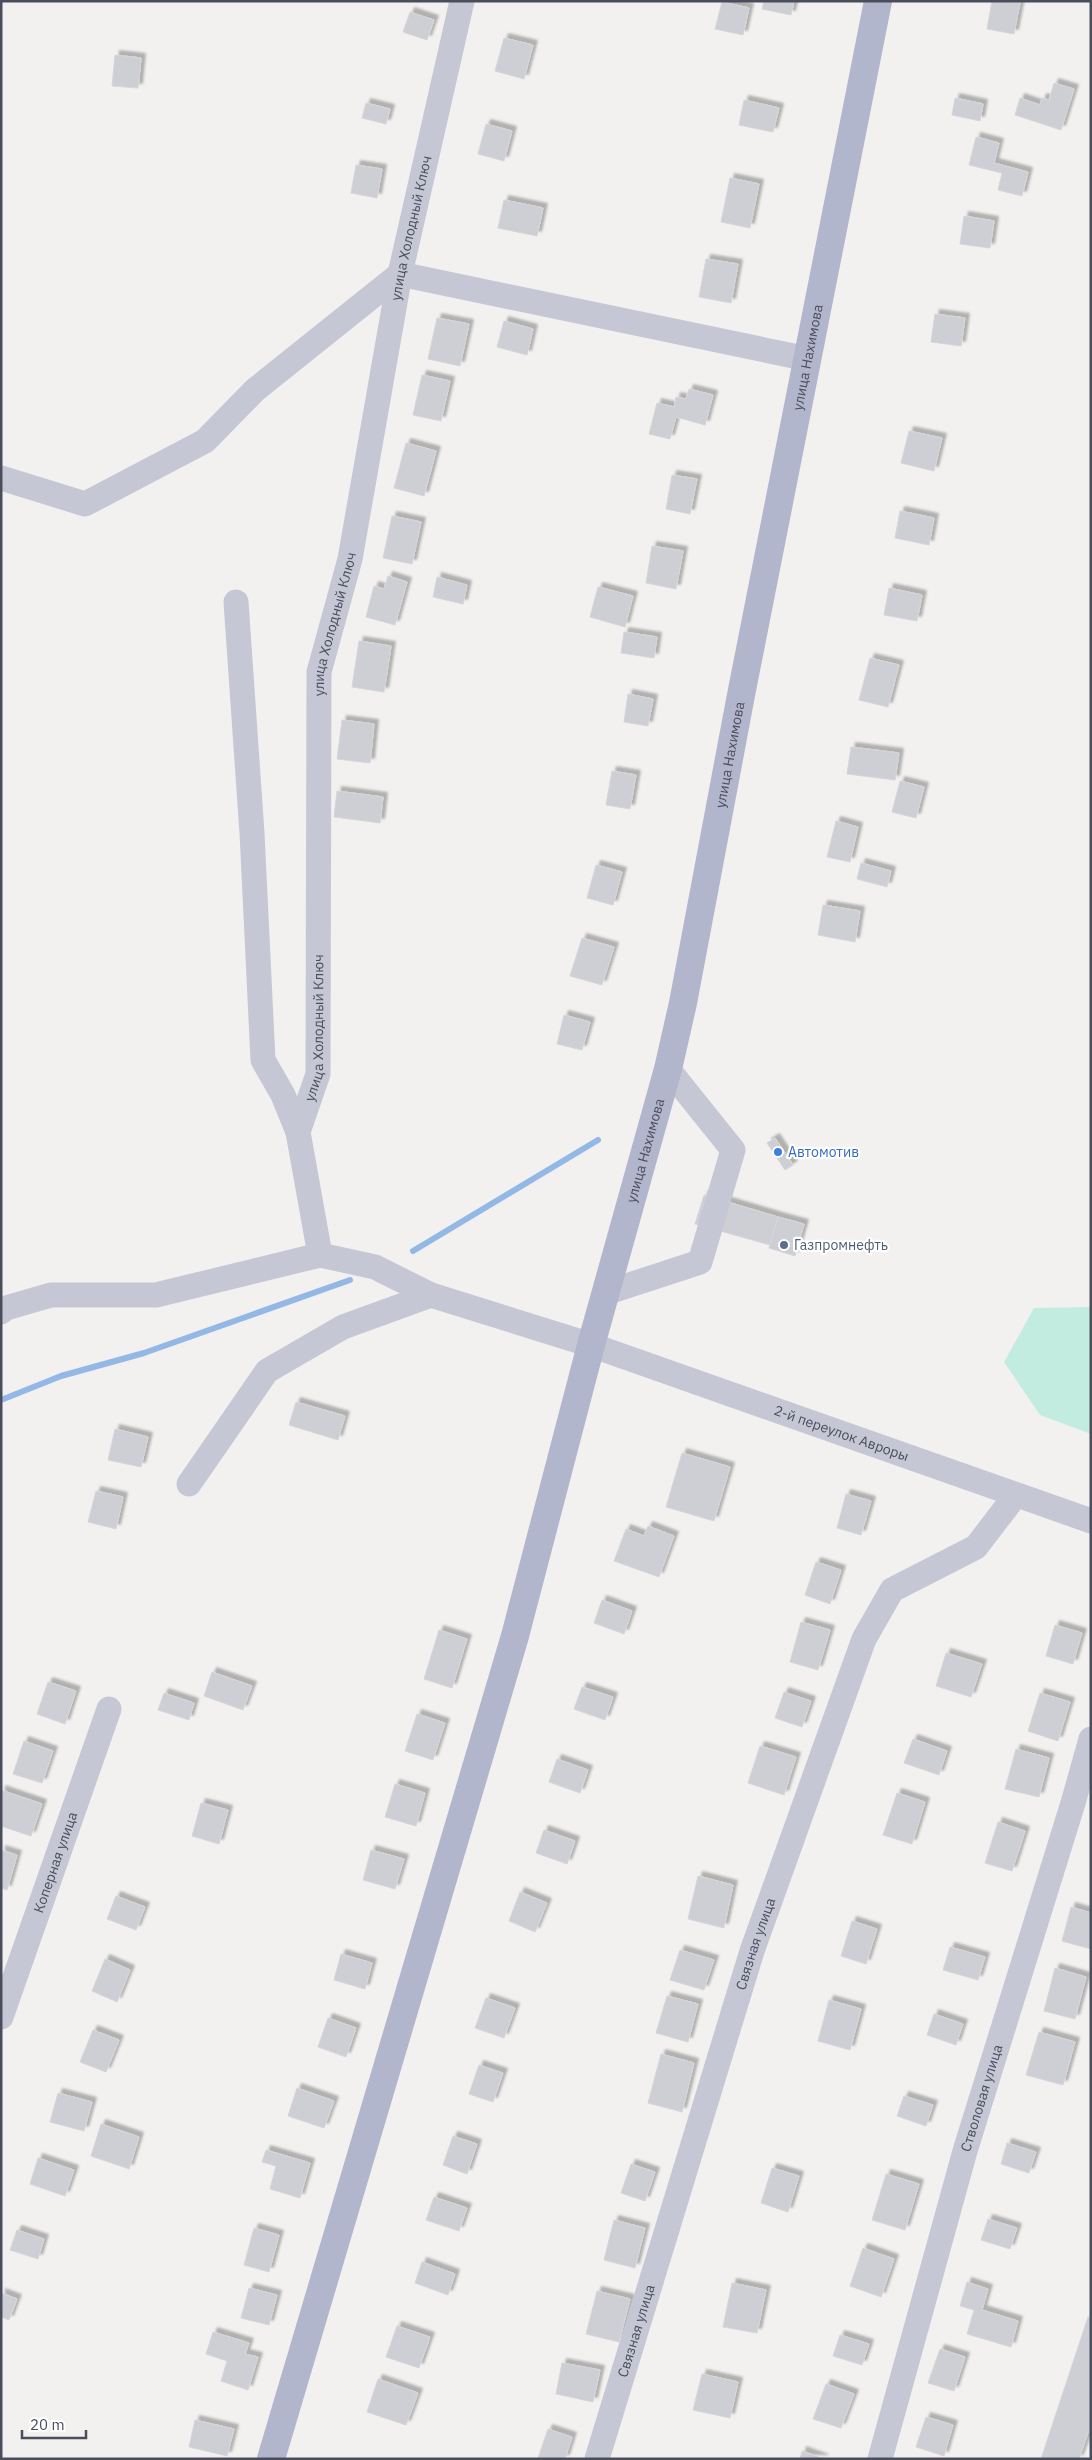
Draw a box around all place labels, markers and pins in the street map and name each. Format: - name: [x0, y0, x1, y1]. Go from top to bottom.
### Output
- place label: Автомотив: [788, 1143, 859, 1161]
- marker: Автомотив: [772, 1146, 784, 1158]
- place label: Газпромнефть: [794, 1236, 888, 1254]
- marker: Газпромнефть: [778, 1239, 790, 1251]

